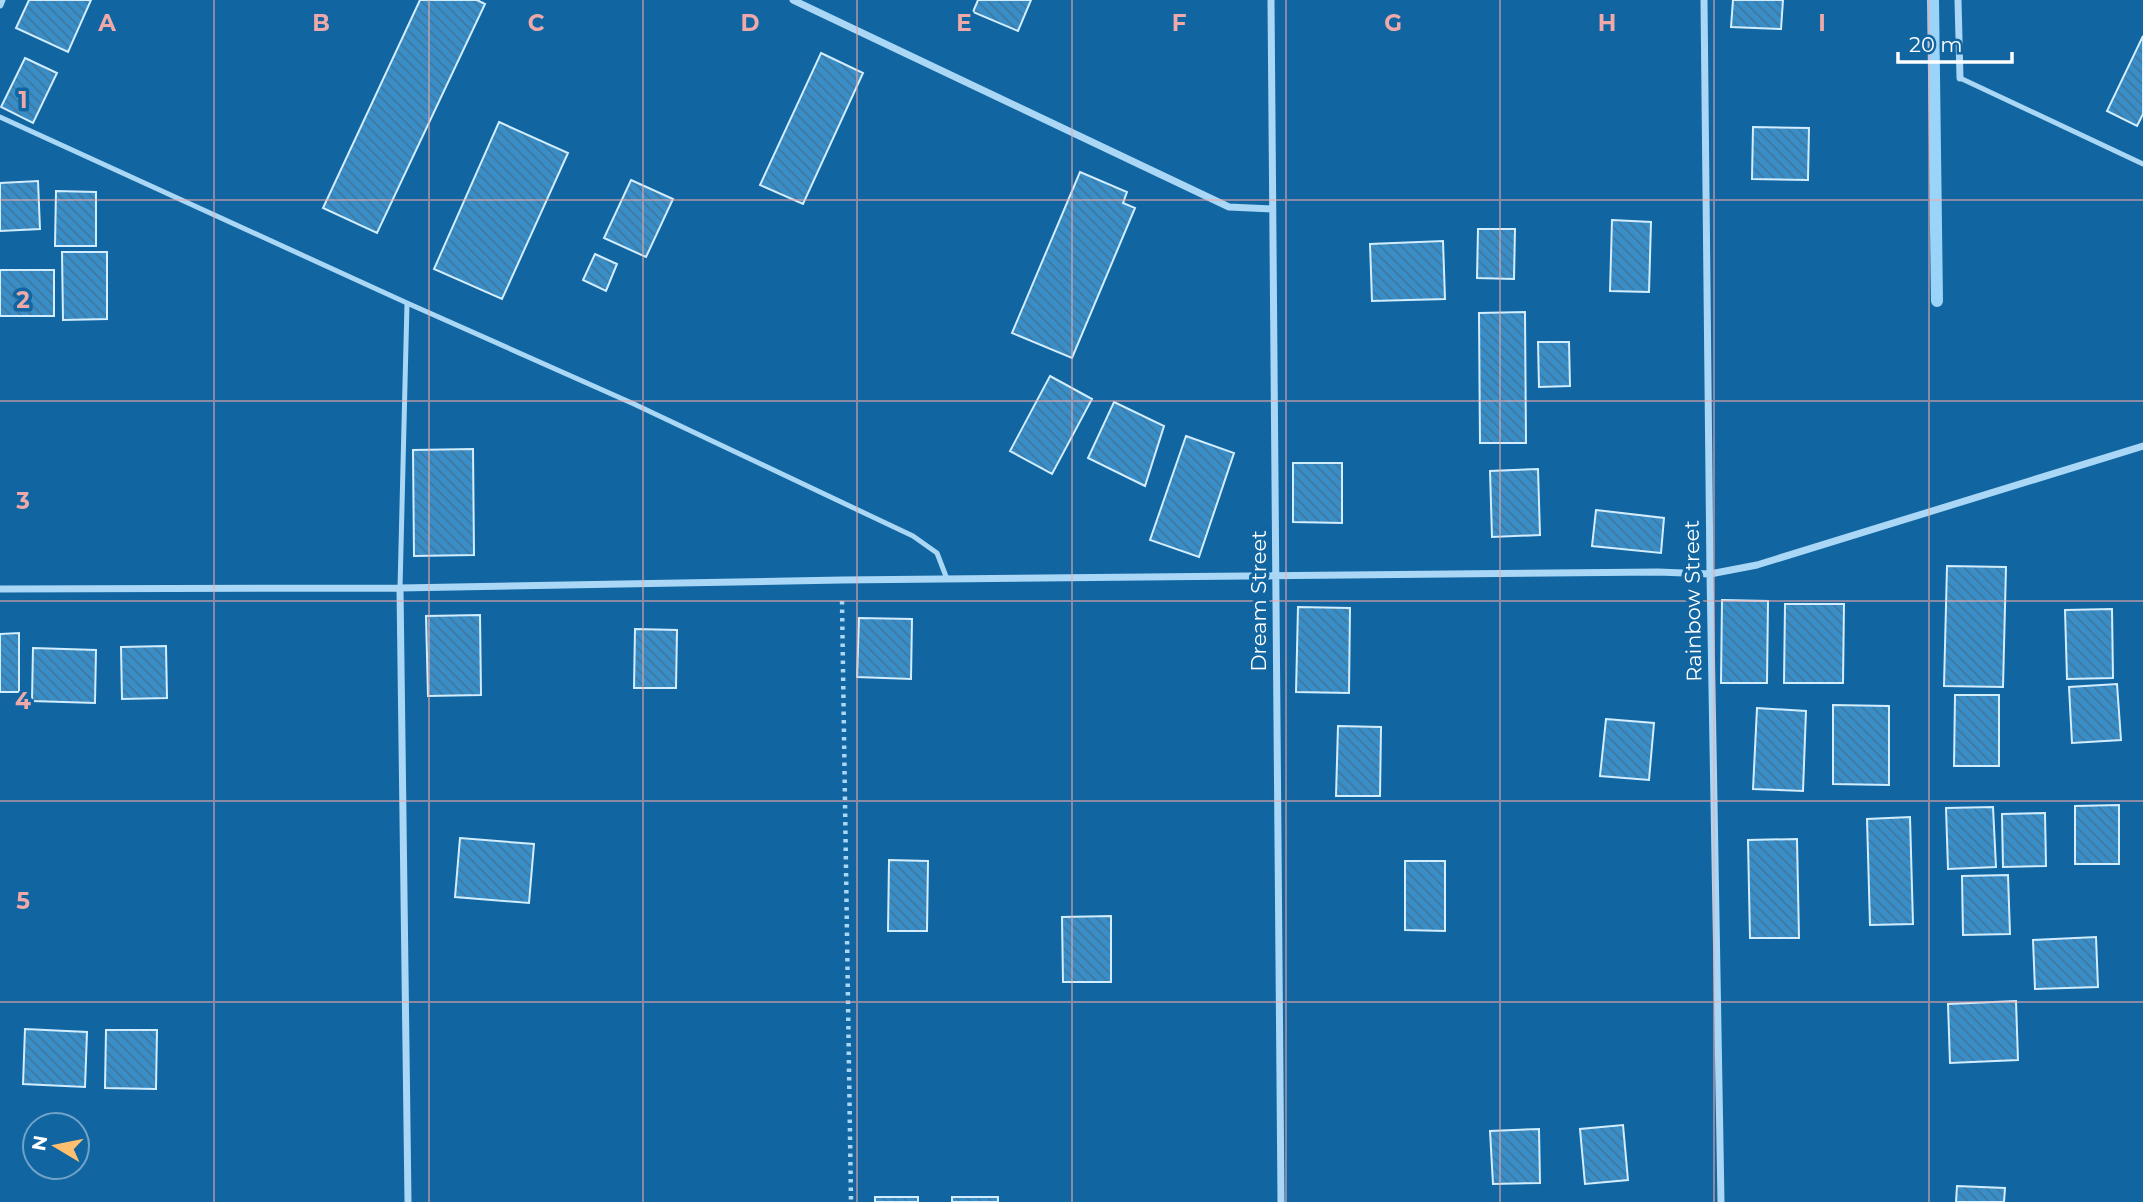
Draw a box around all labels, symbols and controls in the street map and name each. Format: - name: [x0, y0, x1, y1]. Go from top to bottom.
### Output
- text: A: [97, 9, 116, 37]
- text: B: [312, 9, 330, 37]
- text: C: [528, 9, 545, 37]
- text: D: [741, 9, 760, 37]
- text: E: [956, 9, 972, 37]
- text: F: [1172, 9, 1187, 37]
- text: G: [1384, 9, 1402, 37]
- text: H: [1598, 9, 1616, 37]
- text: I: [1818, 9, 1826, 37]
- scale bar: [1898, 21, 2012, 65]
- text: 20 m: [1909, 32, 1963, 57]
- text: 1: [18, 86, 28, 114]
- text: 2: [16, 286, 30, 314]
- text: 3: [15, 487, 30, 515]
- street label: Rainbow Street: [1679, 520, 1706, 682]
- street label: Dream Street: [1246, 530, 1271, 672]
- text: 4: [15, 687, 31, 715]
- text: 5: [16, 887, 30, 915]
- north arrow: [21, 1111, 91, 1181]
- text: N: [27, 1134, 52, 1153]

